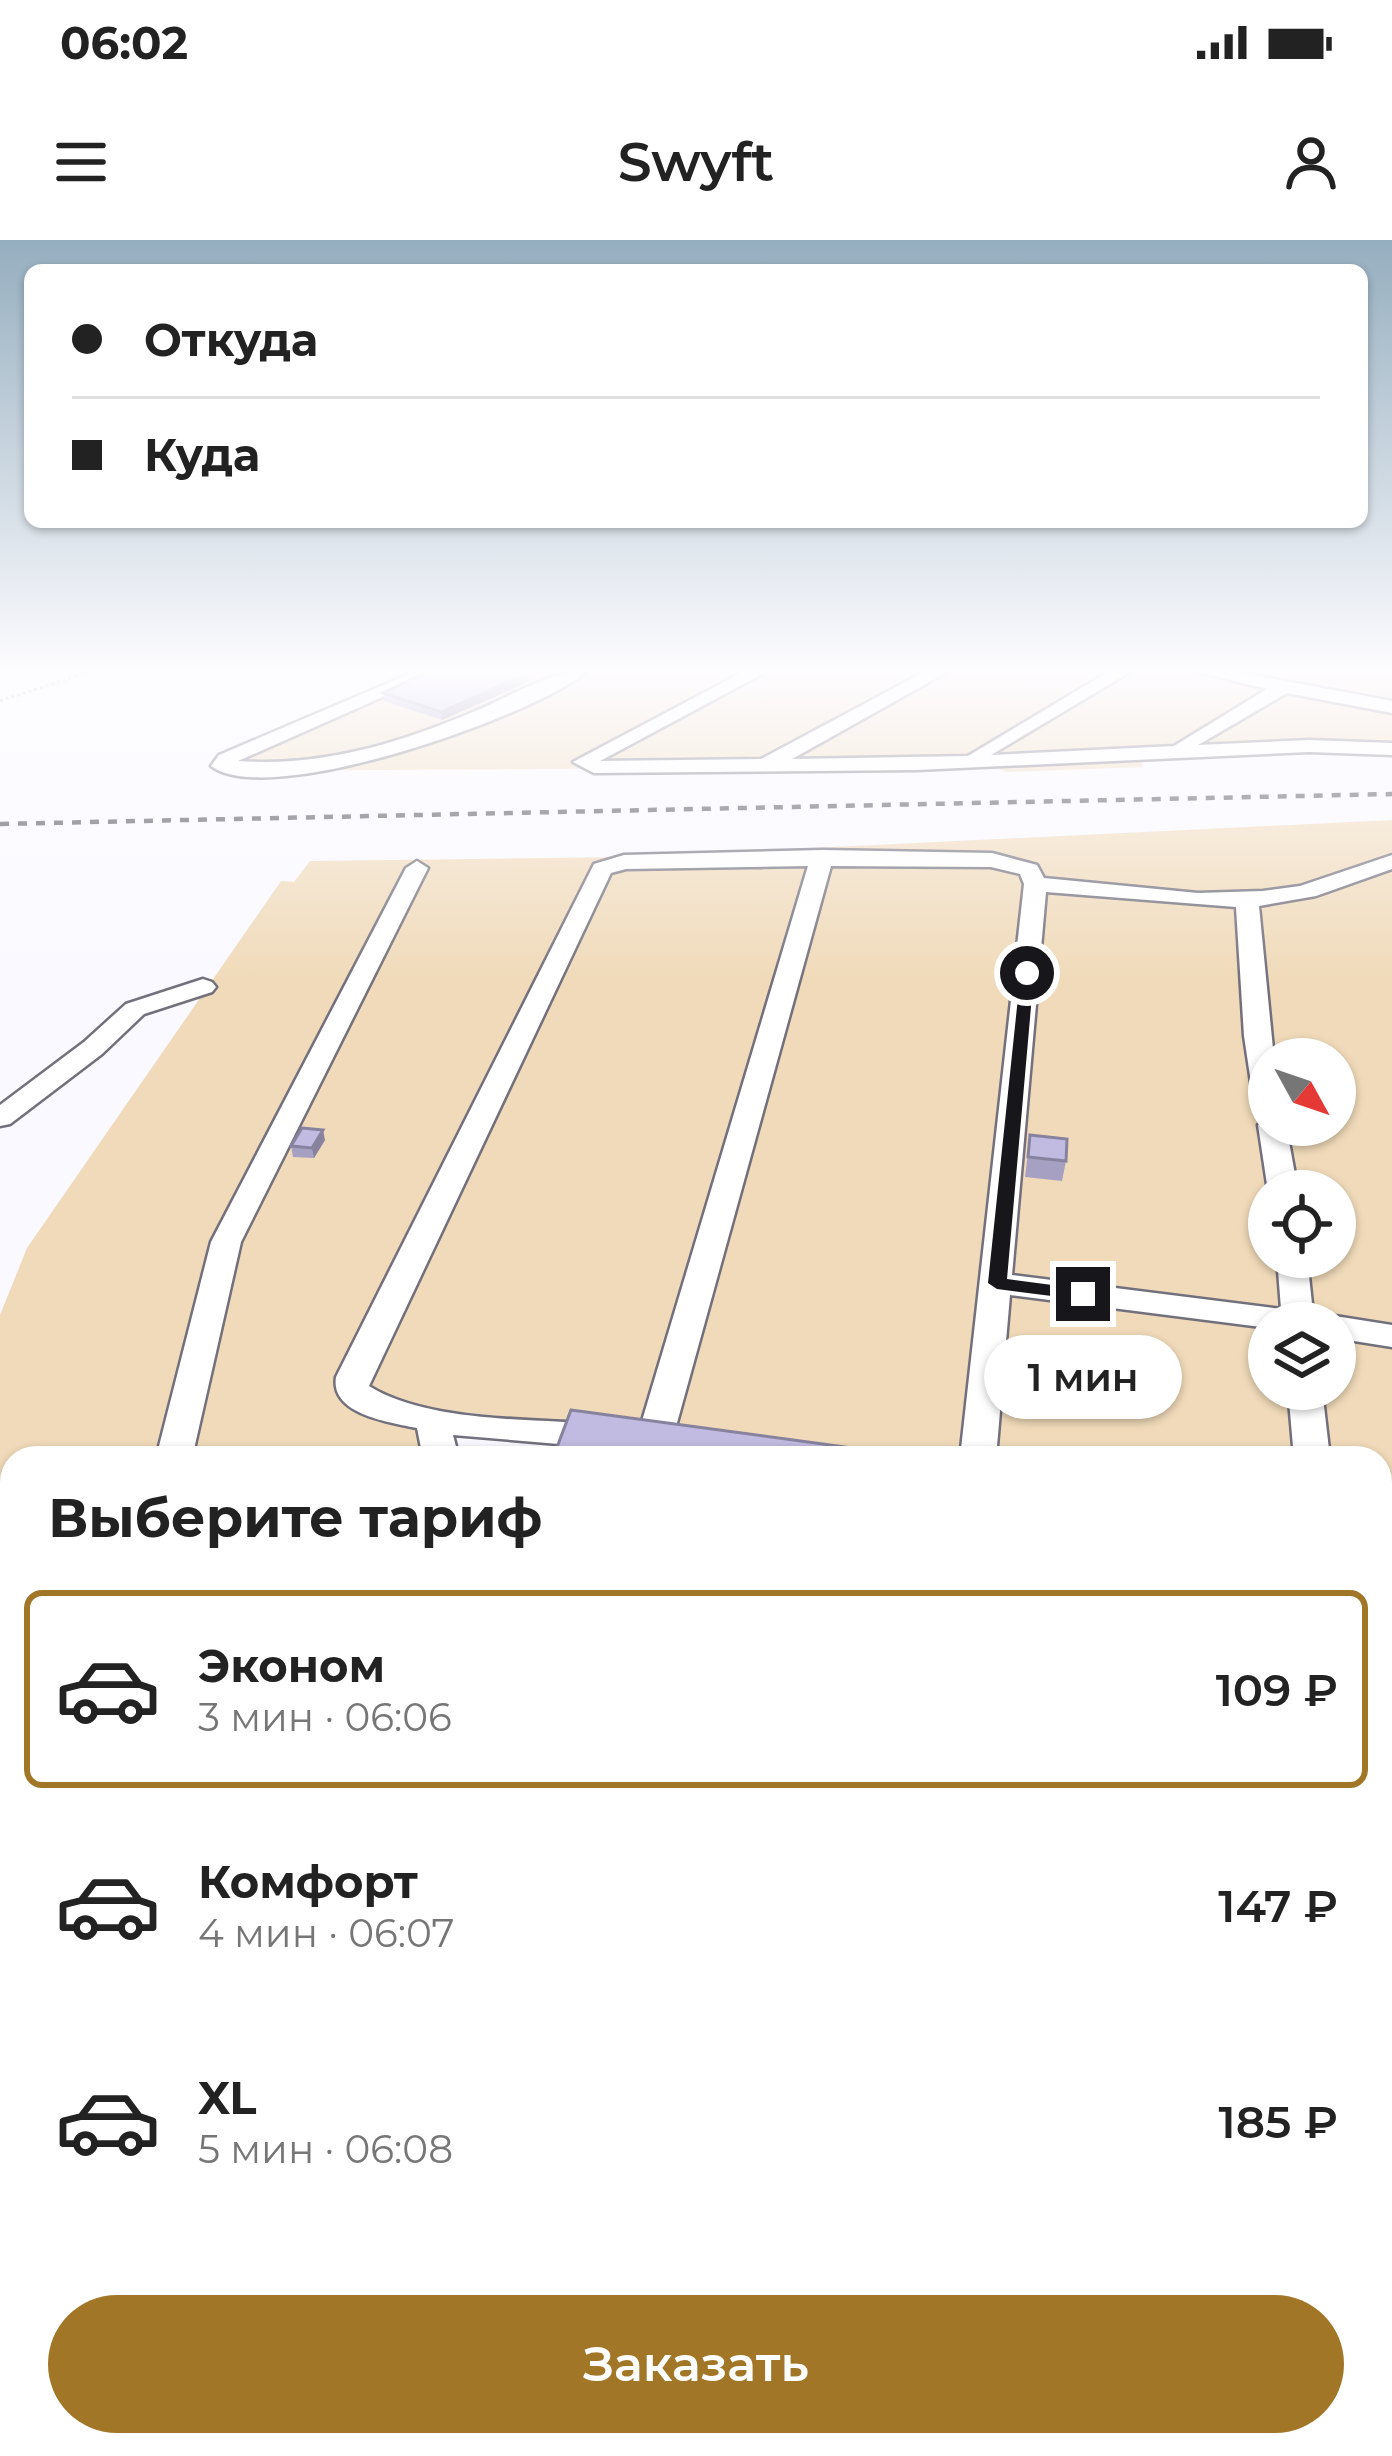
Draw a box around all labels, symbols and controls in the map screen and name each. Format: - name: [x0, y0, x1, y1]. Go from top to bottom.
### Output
- text: 06:02: [60, 15, 188, 70]
- icon: menu: [48, 129, 114, 195]
- text: Swyft: [618, 129, 774, 195]
- icon: person: [1278, 129, 1344, 195]
- text: Откуда: [144, 312, 318, 367]
- text: Куда: [144, 427, 260, 482]
- route start: [1000, 946, 1054, 1000]
- north arrow: [1248, 1038, 1356, 1146]
- map controls: [1248, 1038, 1356, 1410]
- button: locate: [1248, 1170, 1356, 1278]
- route end: [1056, 1267, 1110, 1321]
- button: layers: [1248, 1302, 1356, 1410]
- callout: 1 мин: [984, 1336, 1182, 1420]
- text: 1 мин: [1027, 1353, 1139, 1401]
- text: Выберите тариф: [48, 1485, 542, 1551]
- icon: car: [54, 1635, 162, 1743]
- text: Эконом: [198, 1638, 385, 1693]
- text: 109 ₽: [1216, 1662, 1338, 1717]
- text: 3 мин · 06:06: [198, 1693, 452, 1741]
- icon: car: [54, 1851, 162, 1959]
- text: Комфорт: [198, 1854, 418, 1909]
- text: 147 ₽: [1218, 1878, 1338, 1933]
- text: 4 мин · 06:07: [198, 1909, 455, 1957]
- icon: car: [54, 2067, 162, 2175]
- text: XL: [198, 2070, 256, 2125]
- text: 185 ₽: [1219, 2094, 1338, 2149]
- text: 5 мин · 06:08: [198, 2125, 453, 2173]
- button: Заказать: [48, 2295, 1344, 2433]

